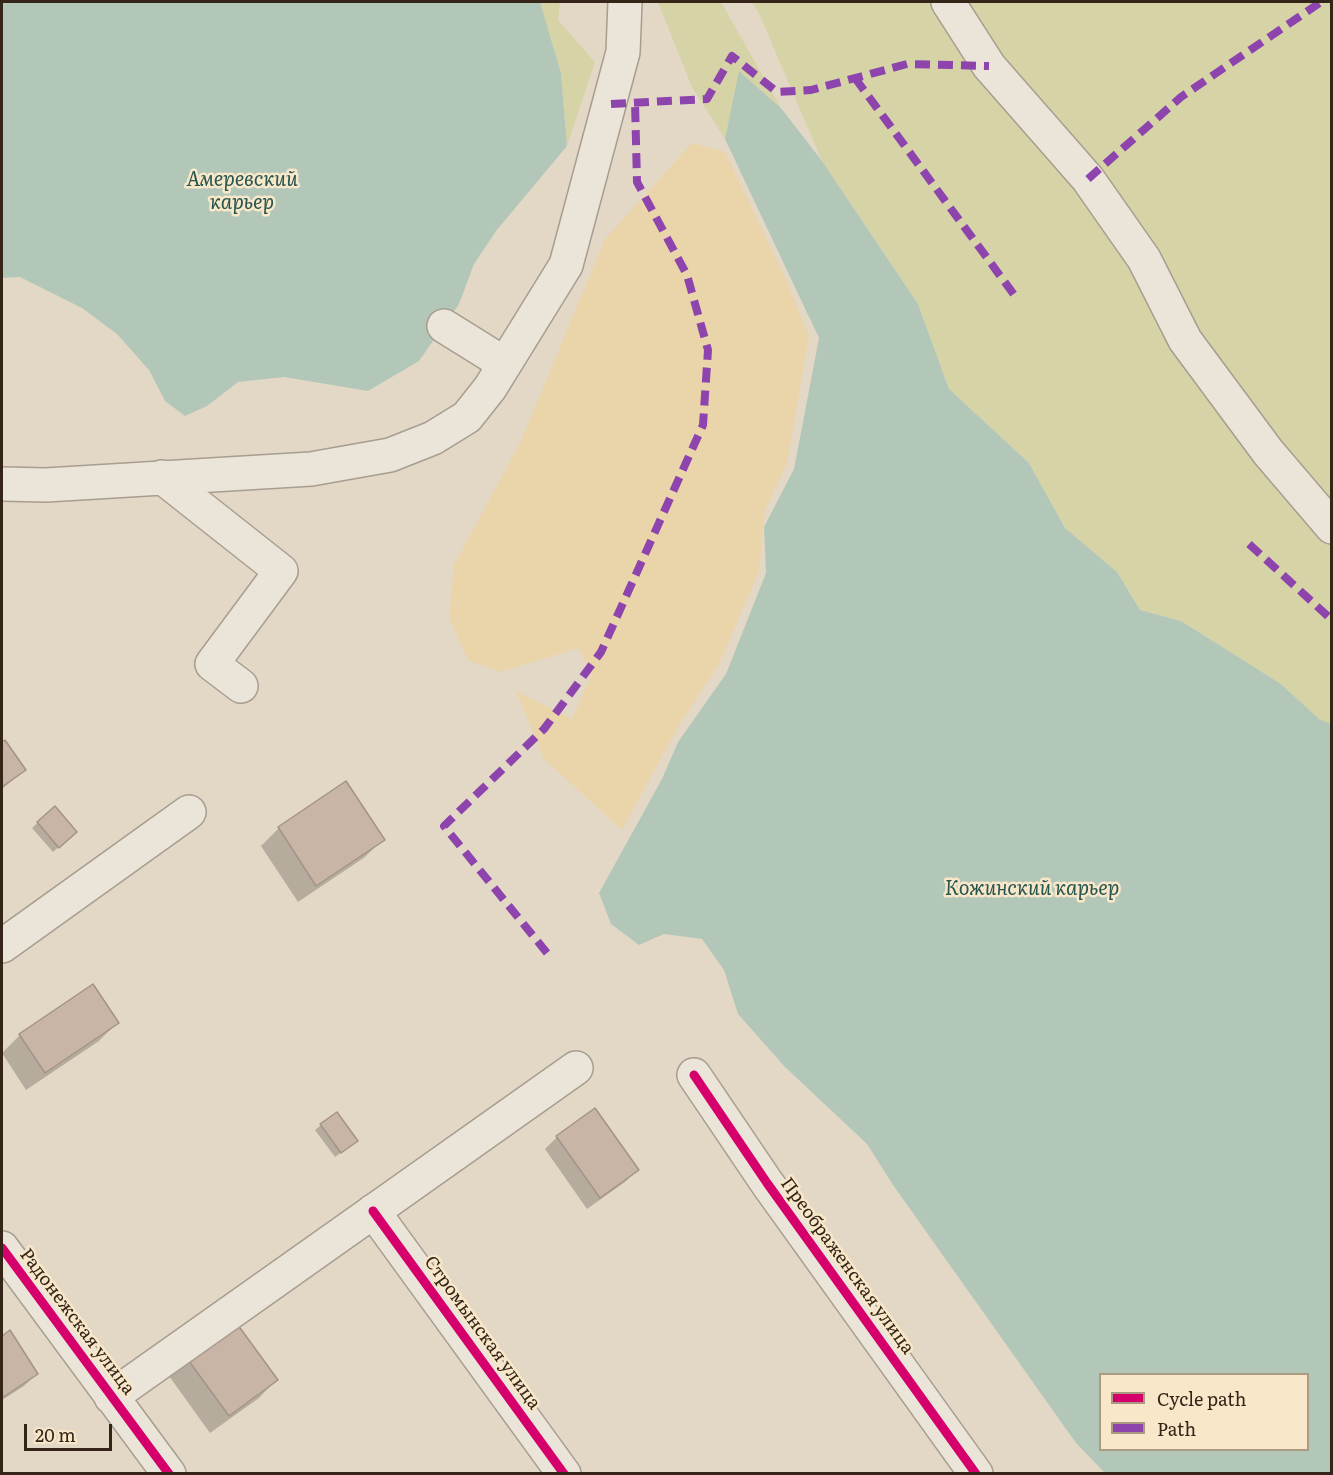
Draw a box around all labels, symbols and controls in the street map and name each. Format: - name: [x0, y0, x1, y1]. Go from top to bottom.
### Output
- water label: Амеревский карьер: [186, 168, 298, 215]
- water label: Кожинский карьер: [945, 877, 1119, 901]
- street label: Преображенская улица: [776, 1173, 918, 1359]
- street label: Радонежская улица: [15, 1245, 139, 1399]
- street label: Стромынская улица: [419, 1252, 545, 1414]
- legend: [1099, 1373, 1309, 1451]
- text: Cycle path: [1157, 1385, 1246, 1412]
- scale bar: [27, 1412, 116, 1450]
- text: Path: [1157, 1415, 1196, 1442]
- text: 20 m: [35, 1421, 76, 1448]

